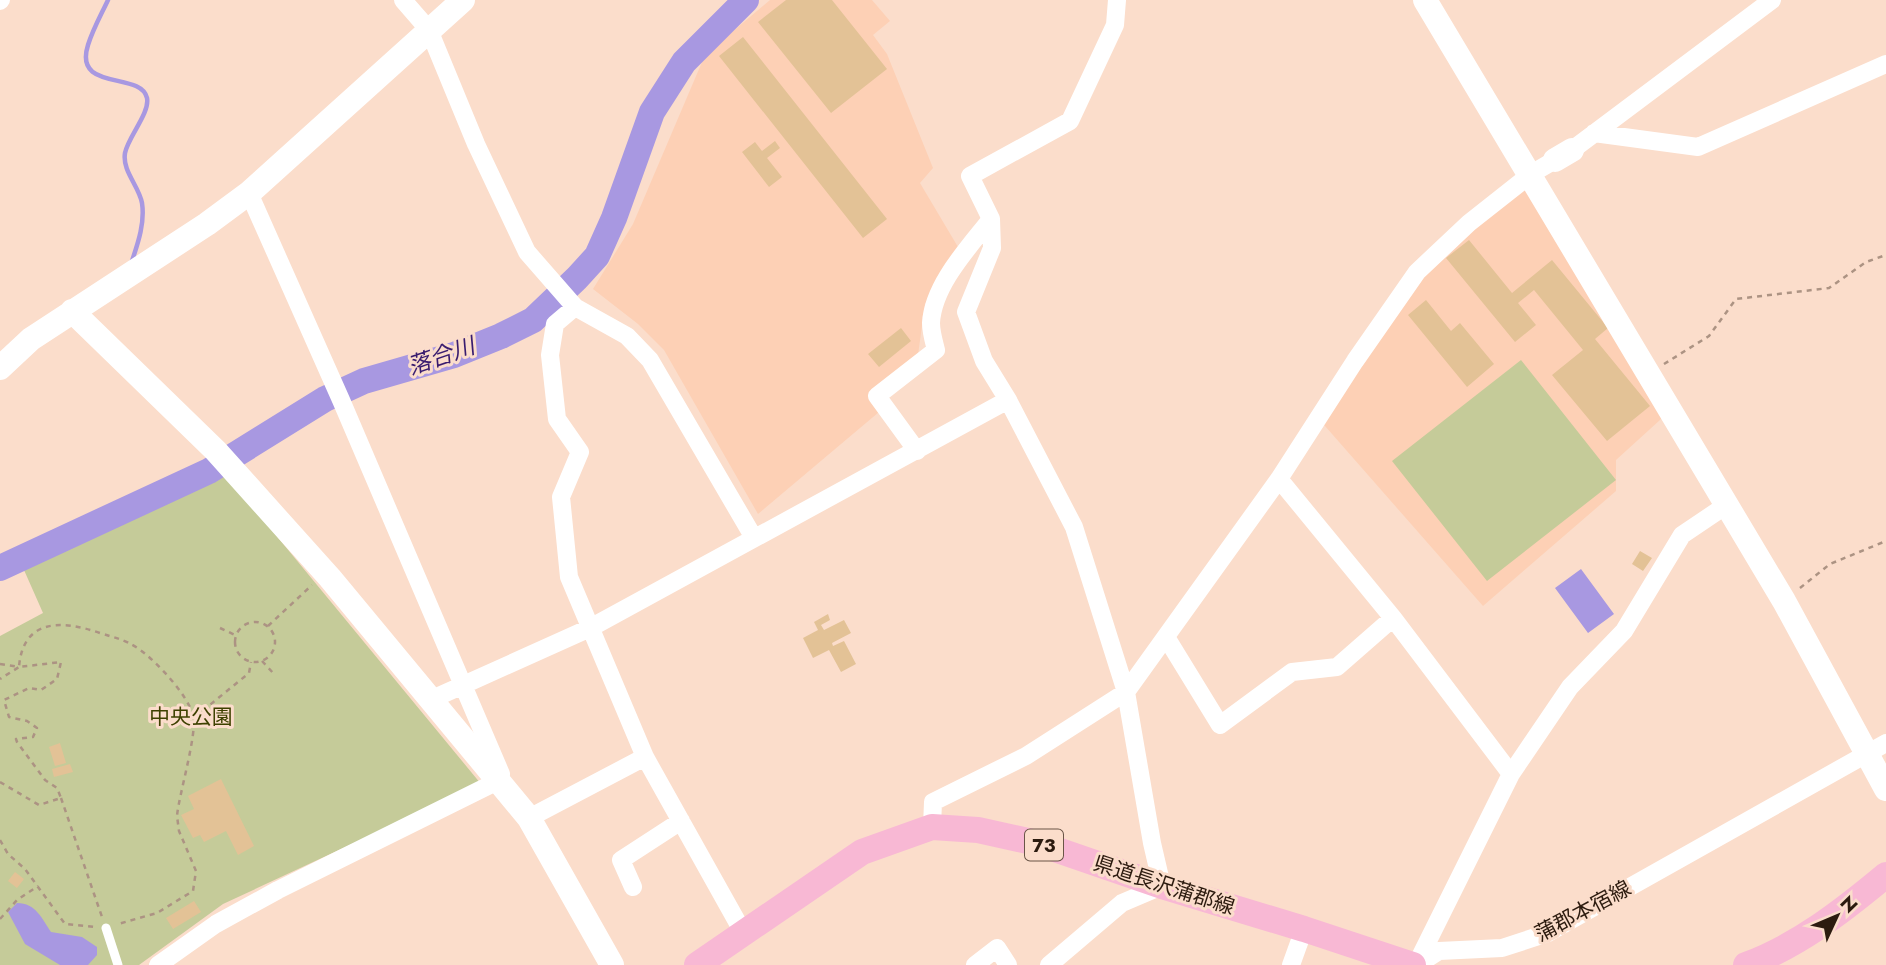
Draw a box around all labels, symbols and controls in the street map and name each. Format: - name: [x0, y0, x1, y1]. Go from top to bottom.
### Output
- water label: 落合川: [403, 328, 482, 383]
- park label: 中央公園: [149, 702, 233, 732]
- road number: 73: [1025, 830, 1063, 860]
- street label: 県道長沢蒲郡線: [1089, 848, 1239, 922]
- street label: 蒲郡本宿線: [1530, 873, 1636, 949]
- north arrow: [1802, 881, 1872, 951]
- text: N: [1834, 890, 1864, 919]

